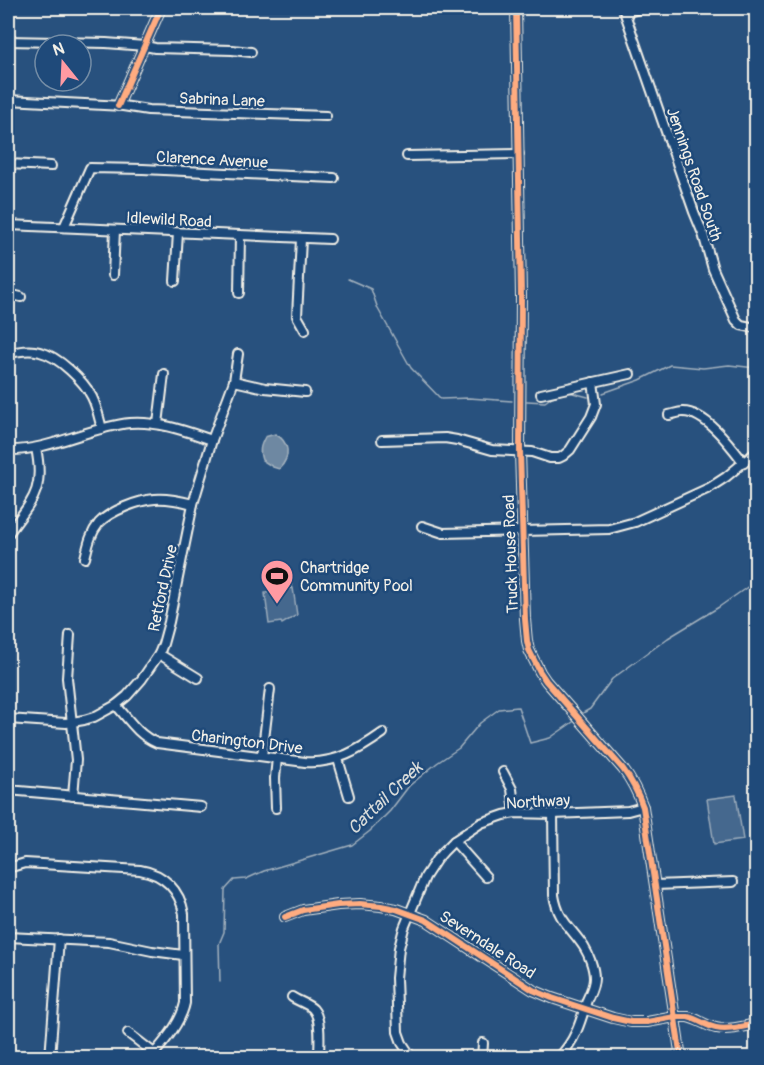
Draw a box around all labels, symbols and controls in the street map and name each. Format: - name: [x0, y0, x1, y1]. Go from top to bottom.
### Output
- north arrow: [33, 33, 93, 93]
- text: N: [50, 38, 67, 61]
- street label: Sabrina Lane: [179, 89, 265, 111]
- street label: Jennings Road South: [662, 105, 726, 244]
- street label: Clarence Avenue: [156, 147, 268, 173]
- street label: Idlewild Road: [126, 208, 212, 232]
- street label: Truck House Road: [499, 494, 523, 614]
- street label: Retford Drive: [144, 543, 182, 634]
- sports icon: Chartridge Community Pool: [259, 558, 295, 605]
- place label: Chartridge Community Pool: [300, 558, 413, 596]
- street label: Charington Drive: [190, 725, 304, 759]
- water label: Cattail Creek: [343, 756, 429, 840]
- street label: Northway: [505, 790, 571, 814]
- street label: Severndale Road: [436, 906, 539, 983]

